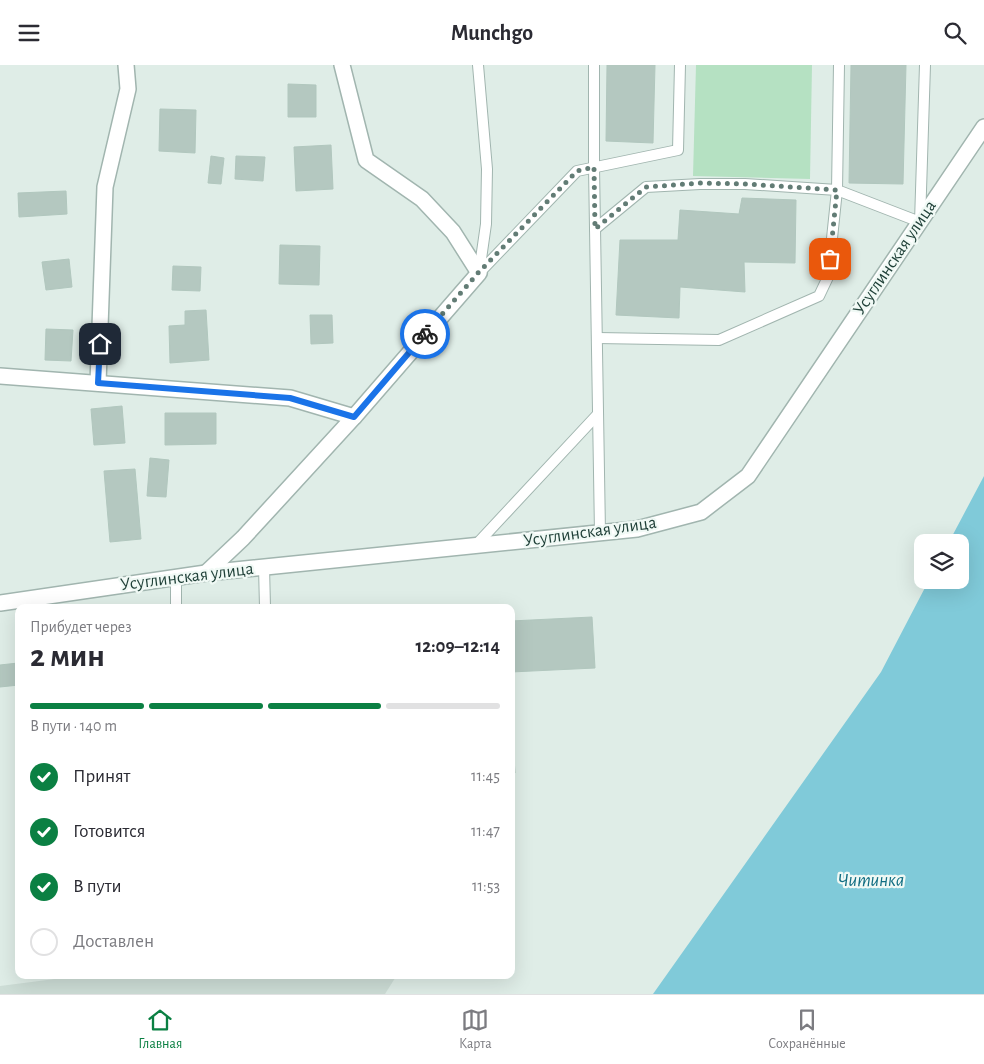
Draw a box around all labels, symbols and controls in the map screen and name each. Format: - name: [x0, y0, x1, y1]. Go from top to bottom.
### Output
- icon: menu: [15, 19, 43, 47]
- icon: search: [941, 19, 969, 47]
- text: Munchgo: [451, 22, 533, 44]
- street label: Усуглинская улица: [850, 197, 940, 319]
- pin: [809, 238, 851, 280]
- icon: bag: [816, 245, 844, 273]
- courier: [400, 309, 450, 359]
- icon: bike: [411, 320, 439, 348]
- pin: [79, 323, 121, 365]
- icon: home: [86, 330, 114, 358]
- street label: Усуглинская улица: [522, 514, 658, 550]
- map controls: [914, 534, 969, 589]
- button: layers: [914, 534, 969, 589]
- street label: Усуглинская улица: [119, 560, 255, 594]
- text: Прибудет через: [30, 619, 132, 635]
- text: 12:09–12:14: [415, 637, 500, 656]
- text: 2 мин: [30, 640, 105, 672]
- text: В пути · 140 m: [30, 718, 117, 734]
- icon: check: [30, 763, 58, 791]
- text: Принят: [73, 767, 130, 786]
- text: 11:45: [471, 768, 500, 784]
- icon: check: [30, 818, 58, 846]
- text: Готовится: [73, 822, 146, 841]
- text: 11:47: [471, 823, 500, 839]
- water label: Читинка: [838, 871, 904, 890]
- icon: check: [30, 873, 58, 901]
- text: В пути: [73, 877, 122, 896]
- text: 11:53: [472, 878, 500, 894]
- text: Доставлен: [73, 932, 154, 951]
- tab: Главная: [138, 1006, 182, 1053]
- tab: Карта: [459, 1006, 492, 1053]
- tab: Сохранённые: [768, 1006, 846, 1053]

